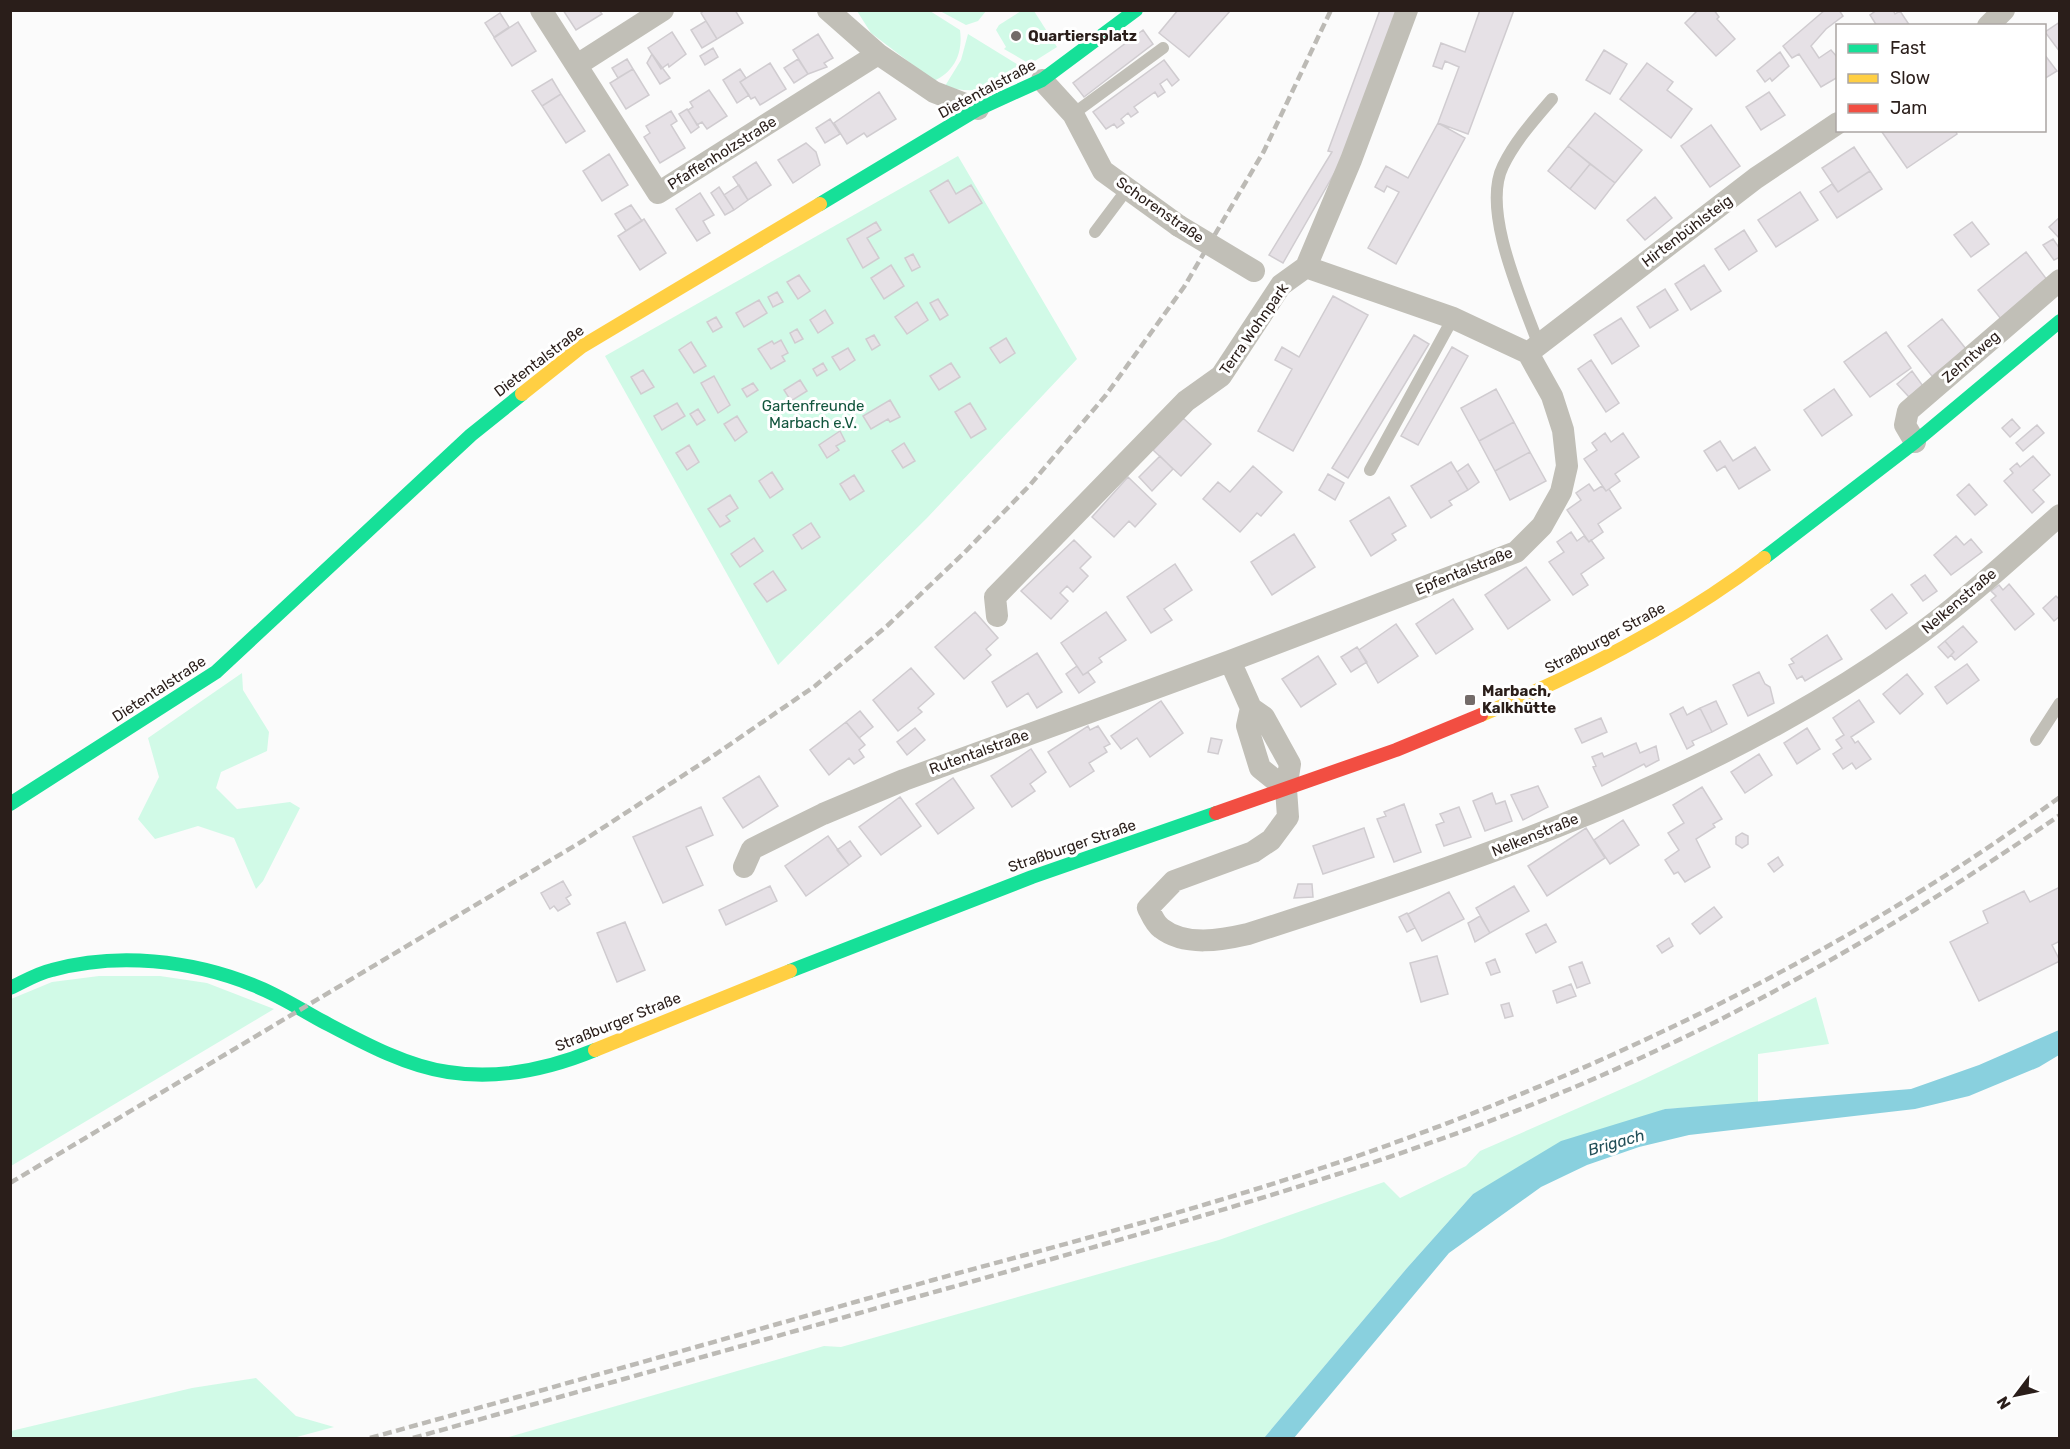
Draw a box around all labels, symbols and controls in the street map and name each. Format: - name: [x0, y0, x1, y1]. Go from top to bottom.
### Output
- legend: [1836, 24, 2046, 132]
- place label: Quartiersplatz: [1028, 27, 1137, 45]
- marker: Quartiersplatz: [1009, 29, 1023, 43]
- text: Fast: [1890, 37, 1926, 59]
- street label: Dietentalstraße: [935, 56, 1039, 122]
- text: Slow: [1890, 67, 1930, 89]
- text: Jam: [1890, 97, 1927, 119]
- street label: Pfaffenholzstraße: [664, 112, 780, 194]
- street label: Schorenstraße: [1113, 173, 1207, 247]
- street label: Hirtenbühlsteig: [1638, 191, 1736, 271]
- street label: Terra Wohnpark: [1216, 279, 1292, 378]
- street label: Dietentalstraße: [490, 321, 588, 401]
- street label: Zehntweg: [1939, 327, 2003, 387]
- park label: Gartenfreunde Marbach e.V.: [762, 397, 864, 432]
- street label: Epfentalstraße: [1413, 543, 1515, 599]
- street label: Nelkenstraße: [1918, 565, 2000, 637]
- street label: Straßburger Straße: [1542, 599, 1668, 677]
- street label: Dietentalstraße: [109, 652, 209, 726]
- place label: Marbach, Kalkhütte: [1482, 682, 1556, 717]
- marker: Marbach, Kalkhütte: [1463, 693, 1477, 707]
- street label: Rutentalstraße: [927, 726, 1031, 778]
- street label: Nelkenstraße: [1489, 809, 1581, 861]
- street label: Straßburger Straße: [1006, 816, 1138, 876]
- street label: Straßburger Straße: [552, 989, 684, 1055]
- water label: Brigach: [1586, 1125, 1647, 1160]
- north arrow: [1986, 1365, 2046, 1425]
- text: N: [1993, 1393, 2015, 1413]

